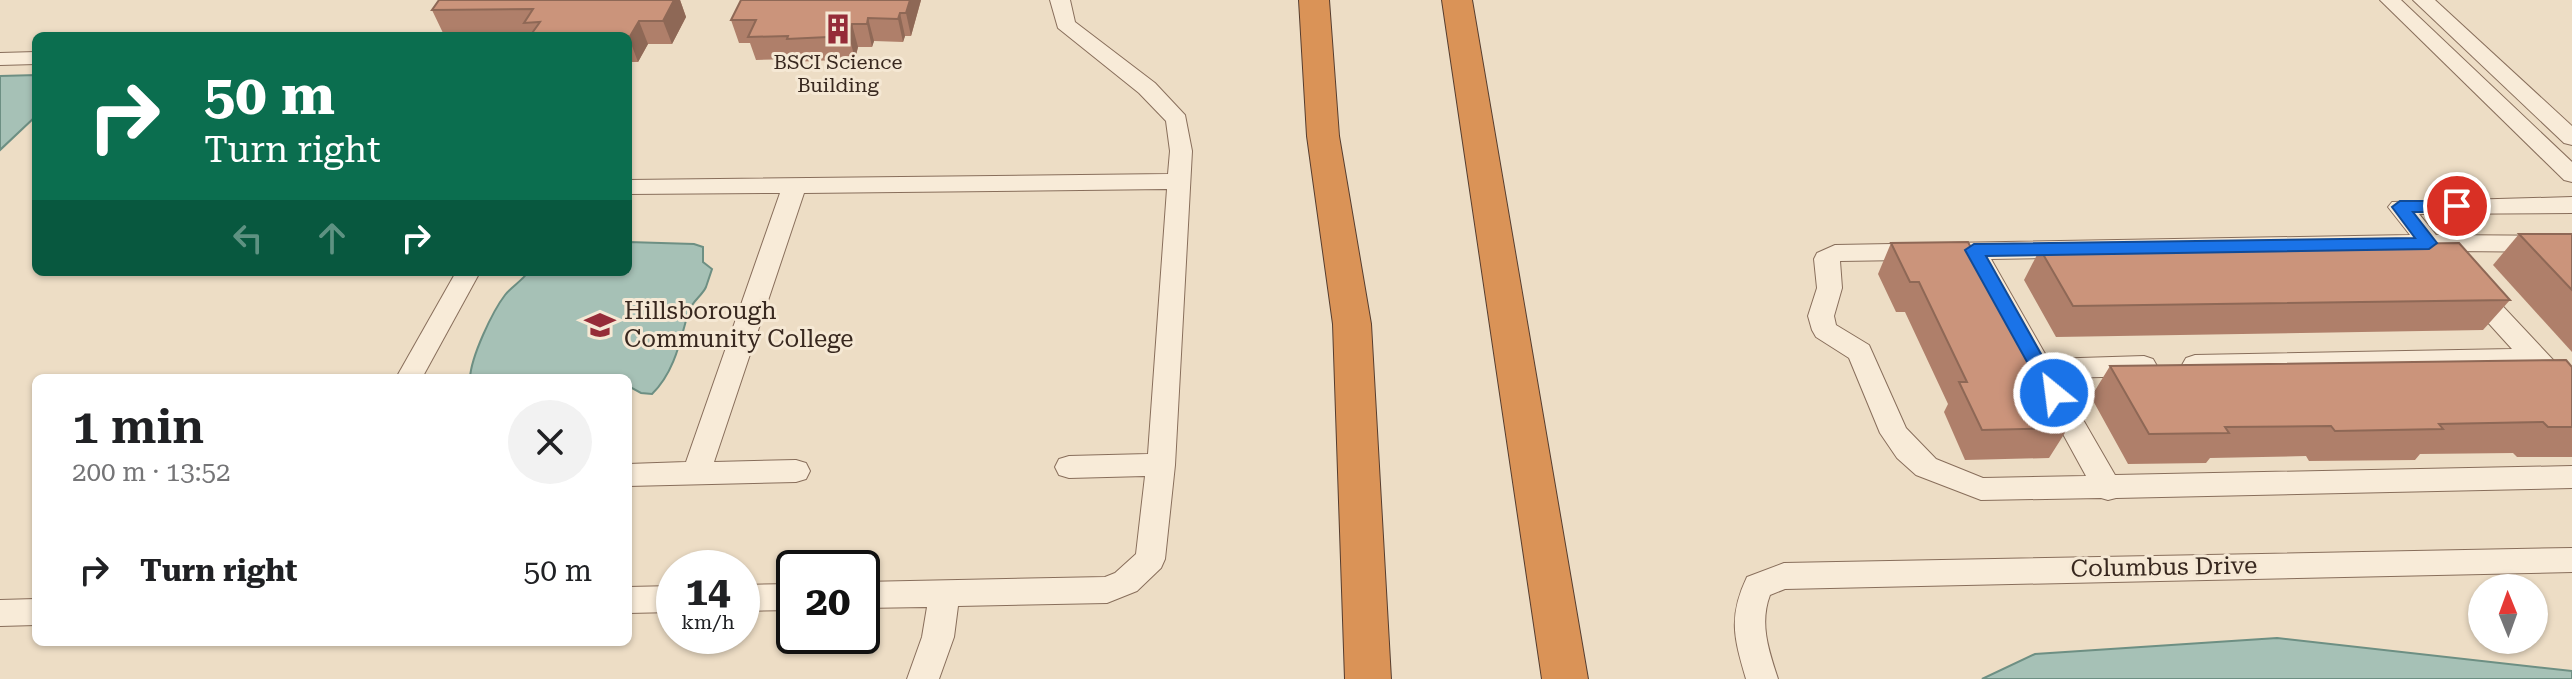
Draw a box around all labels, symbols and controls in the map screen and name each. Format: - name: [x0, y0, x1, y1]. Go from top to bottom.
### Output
- building icon: BSCI Science Building: [821, 12, 855, 46]
- place label: BSCI Science Building: [774, 50, 903, 97]
- text: 50 m: [204, 62, 335, 128]
- icon: right: [72, 64, 176, 168]
- text: Turn right: [204, 129, 381, 171]
- pin: [2423, 172, 2491, 240]
- icon: arrive: [2435, 184, 2479, 228]
- icon: left: [226, 216, 270, 260]
- icon: ahead: [310, 216, 354, 260]
- icon: right: [394, 216, 438, 260]
- place label: Hillsborough Community College: [624, 297, 853, 353]
- school or university icon: Hillsborough Community College: [583, 308, 617, 342]
- position arrow: [2012, 351, 2096, 435]
- text: 1 min: [72, 399, 204, 455]
- button: close: [508, 400, 592, 484]
- text: 200 m · 13:52: [72, 457, 231, 487]
- icon: right: [72, 548, 116, 592]
- speed limit sign: 20: [776, 550, 880, 654]
- street label: Columbus Drive: [2070, 551, 2258, 583]
- text: Turn right: [140, 553, 297, 588]
- text: 50 m: [523, 553, 592, 588]
- text: 14: [686, 568, 730, 615]
- north arrow: [2468, 574, 2548, 654]
- map controls: [2468, 574, 2548, 654]
- text: km/h: [681, 610, 735, 634]

